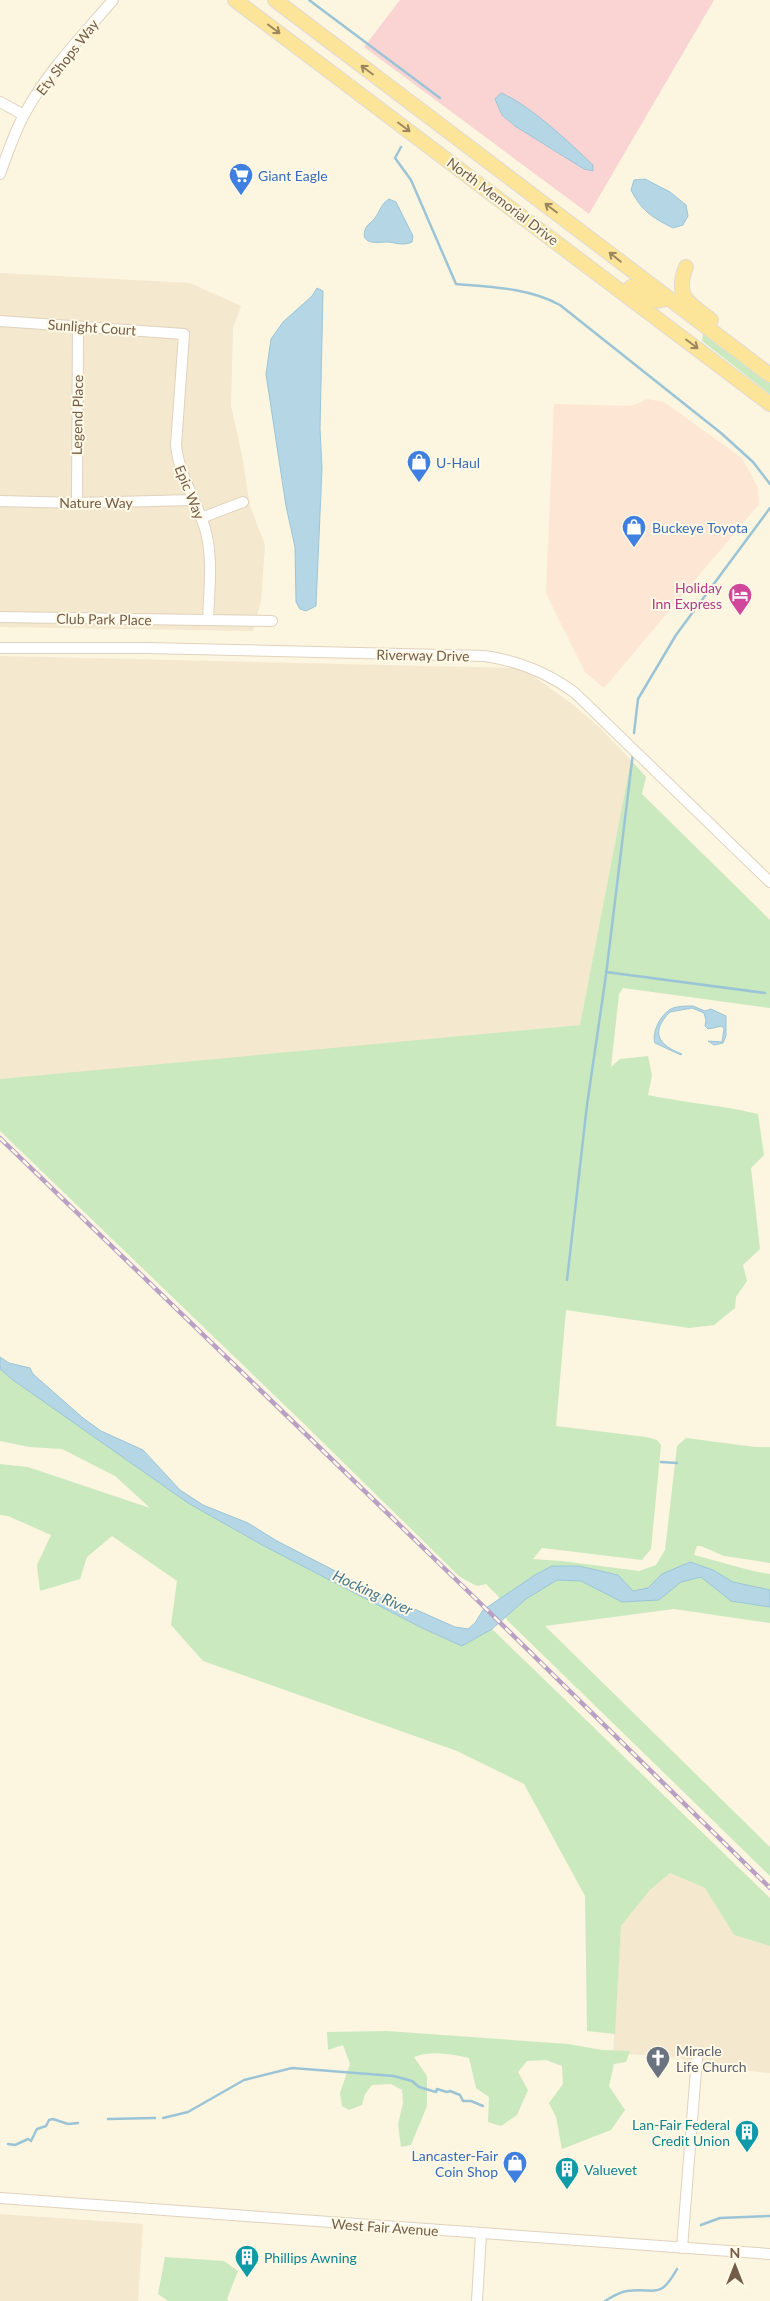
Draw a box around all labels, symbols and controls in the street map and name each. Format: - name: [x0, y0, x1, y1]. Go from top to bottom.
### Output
- street label: Ety Shops Way: [32, 15, 102, 98]
- one-way arrow: [267, 24, 280, 35]
- one-way arrow: [360, 65, 374, 75]
- one-way arrow: [397, 122, 411, 132]
- street label: North Memorial Drive: [444, 154, 562, 248]
- supermarket icon: Giant Eagle: [228, 162, 254, 196]
- place label: Giant Eagle: [258, 167, 328, 184]
- one-way arrow: [544, 203, 558, 213]
- one-way arrow: [609, 252, 622, 263]
- street label: Sunlight Court: [47, 315, 137, 339]
- one-way arrow: [685, 339, 698, 350]
- street label: Legend Place: [68, 375, 86, 455]
- shop icon: U-Haul: [406, 449, 432, 483]
- place label: U-Haul: [436, 454, 480, 471]
- street label: Epic Way: [171, 462, 209, 522]
- street label: Nature Way: [59, 494, 134, 511]
- shop icon: Buckeye Toyota: [621, 514, 647, 548]
- place label: Buckeye Toyota: [652, 519, 748, 536]
- place label: Holiday Inn Express: [652, 579, 723, 612]
- hotel icon: Holiday Inn Express: [727, 582, 753, 616]
- street label: Club Park Place: [56, 610, 152, 628]
- street label: Riverway Drive: [376, 646, 470, 664]
- water label: Hocking River: [330, 1566, 416, 1619]
- place label: Miracle Life Church: [676, 2042, 746, 2075]
- church icon: Miracle Life Church: [645, 2045, 671, 2079]
- place label: Lan-Fair Federal Credit Union: [632, 2116, 730, 2149]
- building icon: Lan-Fair Federal Credit Union: [734, 2119, 760, 2153]
- place label: Lancaster-Fair Coin Shop: [412, 2147, 498, 2180]
- shop icon: Lancaster-Fair Coin Shop: [502, 2150, 528, 2184]
- building icon: Valuevet: [554, 2156, 580, 2190]
- place label: Valuevet: [584, 2161, 637, 2178]
- street label: West Fair Avenue: [331, 2215, 439, 2239]
- north arrow: [710, 2241, 760, 2291]
- building icon: Phillips Awning: [234, 2244, 260, 2278]
- text: N: [730, 2244, 740, 2261]
- place label: Phillips Awning: [264, 2249, 357, 2266]

